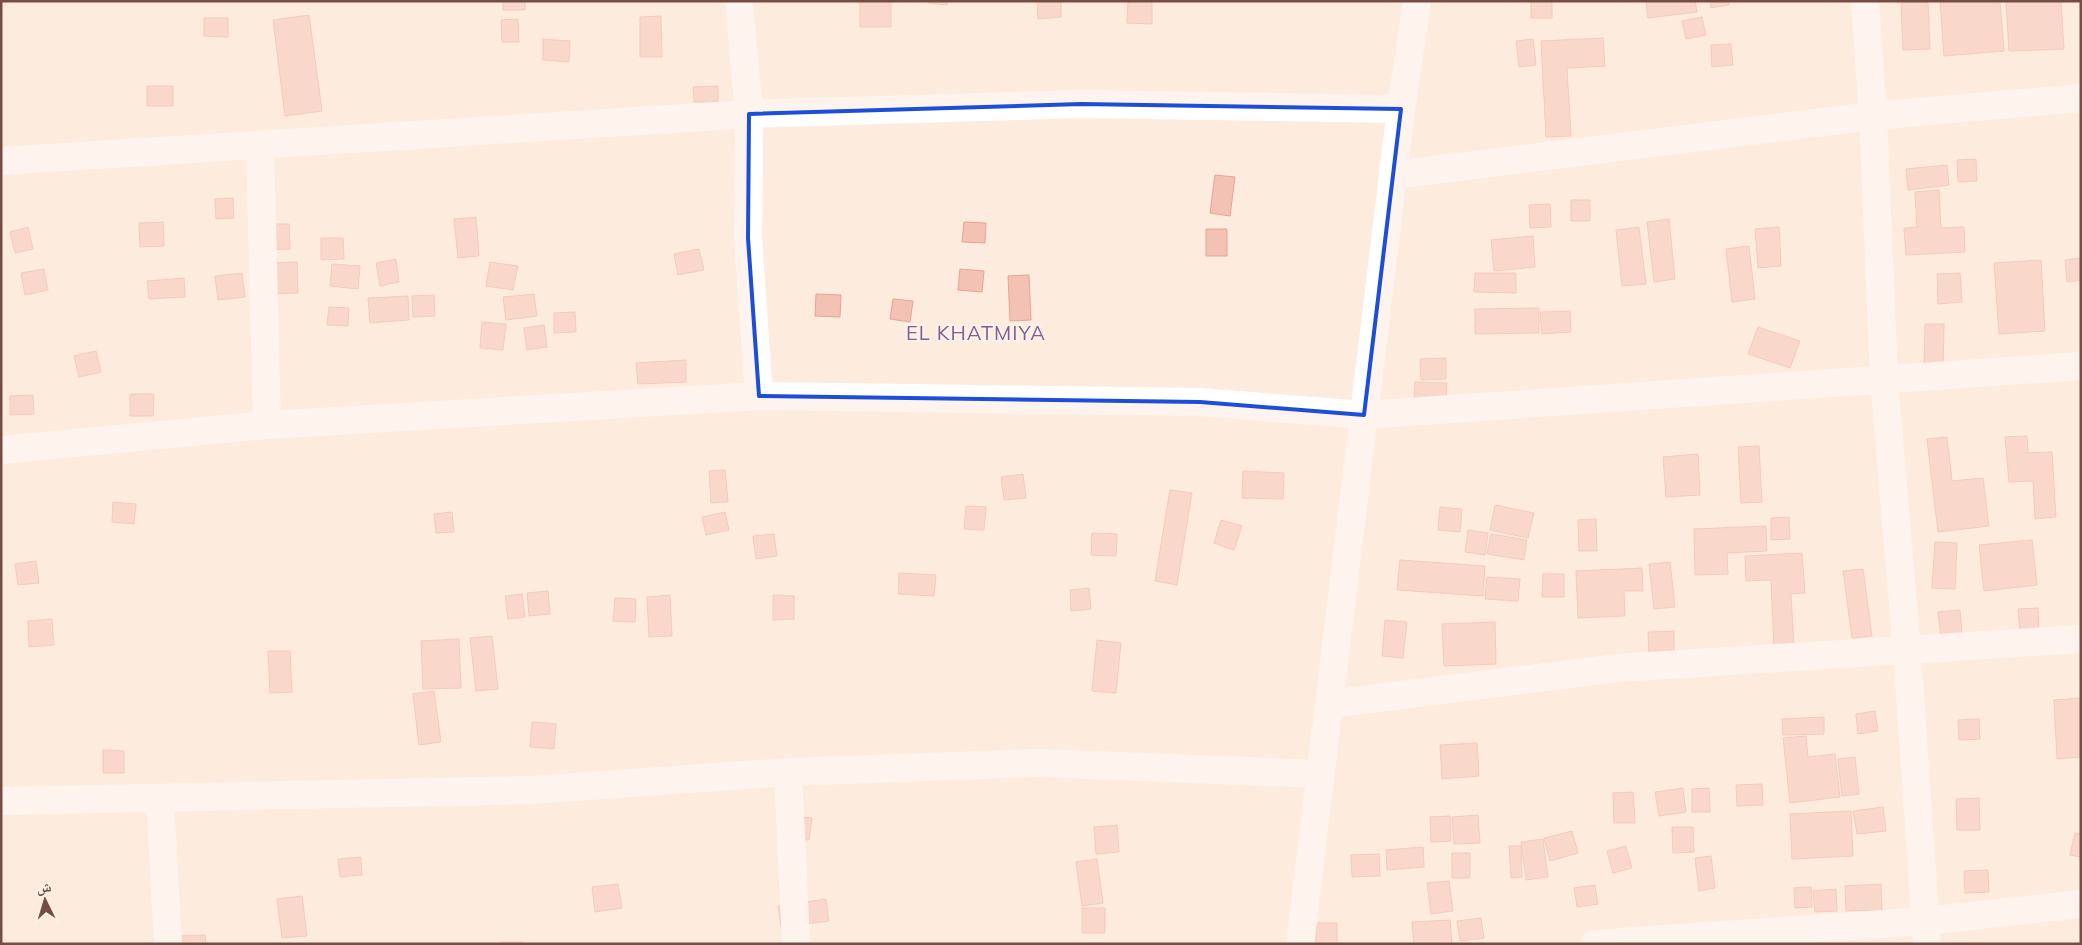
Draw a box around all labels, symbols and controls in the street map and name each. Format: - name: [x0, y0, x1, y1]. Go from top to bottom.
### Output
- district label: EL KHATMIYA: [906, 320, 1046, 345]
- north arrow: [20, 875, 70, 925]
- text: ش: [36, 877, 52, 897]

